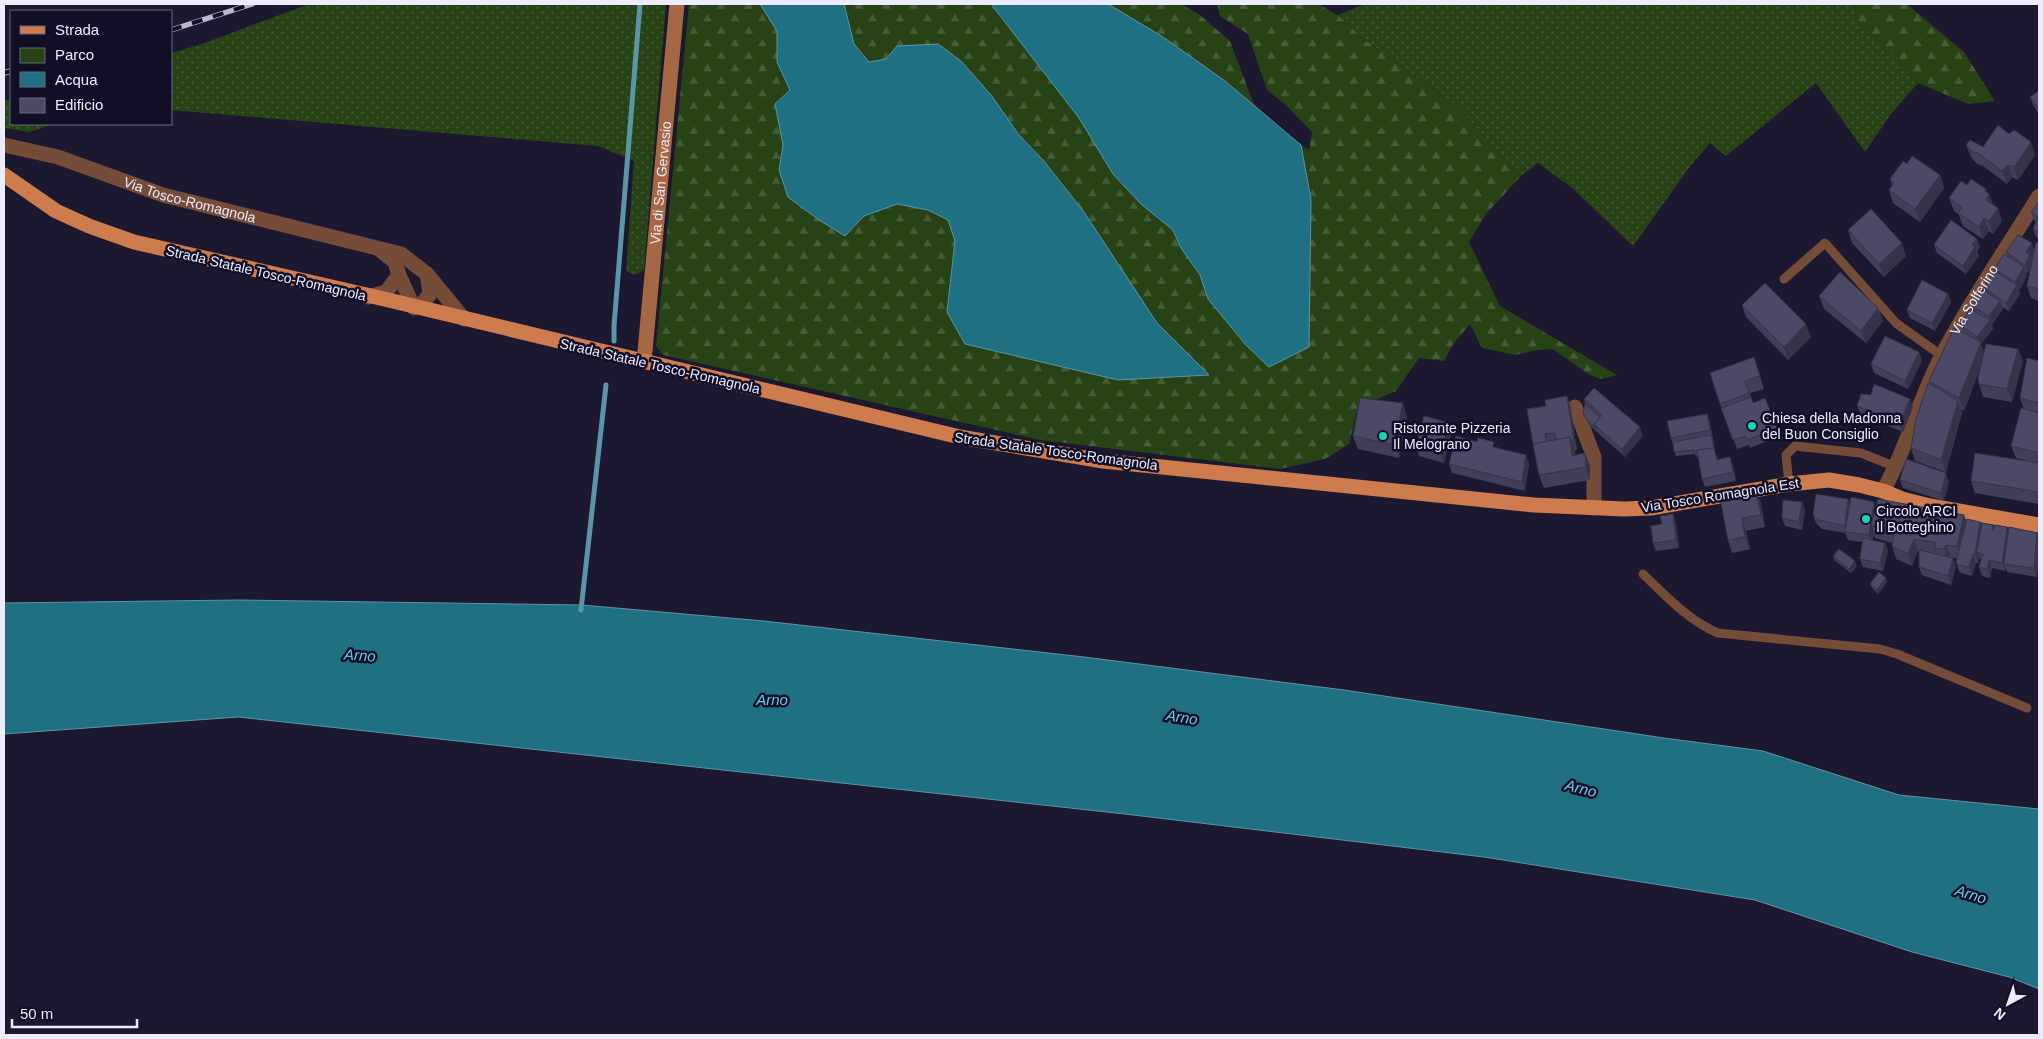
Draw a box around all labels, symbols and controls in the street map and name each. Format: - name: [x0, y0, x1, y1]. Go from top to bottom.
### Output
- legend: [10, 10, 172, 125]
- text: Strada: [55, 21, 100, 38]
- text: Parco: [55, 46, 94, 63]
- text: Acqua: [55, 71, 98, 88]
- text: Edificio: [55, 96, 103, 113]
- street label: Via di San Gervasio: [647, 120, 674, 245]
- street label: Via Tosco-Romagnola: [121, 173, 258, 226]
- street label: Strada Statale Tosco-Romagnola: [164, 242, 368, 304]
- street label: Via Solferino: [1947, 262, 2001, 338]
- street label: Strada Statale Tosco-Romagnola: [558, 335, 762, 397]
- place label: Chiesa della Madonna del Buon Consiglio: [1762, 410, 1902, 442]
- place label: Ristorante Pizzeria Il Melograno: [1393, 420, 1511, 452]
- marker: Chiesa della Madonna del Buon Consiglio: [1746, 420, 1758, 432]
- street label: Strada Statale Tosco-Romagnola: [953, 429, 1159, 473]
- marker: Ristorante Pizzeria Il Melograno: [1377, 430, 1389, 442]
- street label: Via Tosco Romagnola Est: [1640, 475, 1800, 515]
- place label: Circolo ARCI Il Botteghino: [1876, 503, 1956, 535]
- marker: Circolo ARCI Il Botteghino: [1860, 513, 1872, 525]
- water label: Arno: [343, 645, 376, 665]
- water label: Arno: [755, 691, 788, 708]
- water label: Arno: [1164, 706, 1199, 728]
- water label: Arno: [1563, 776, 1598, 800]
- water label: Arno: [1952, 881, 1989, 907]
- north arrow: [1983, 979, 2033, 1029]
- scale bar: [12, 996, 138, 1028]
- text: 50 m: [20, 1005, 53, 1022]
- text: N: [1991, 1005, 2009, 1023]

